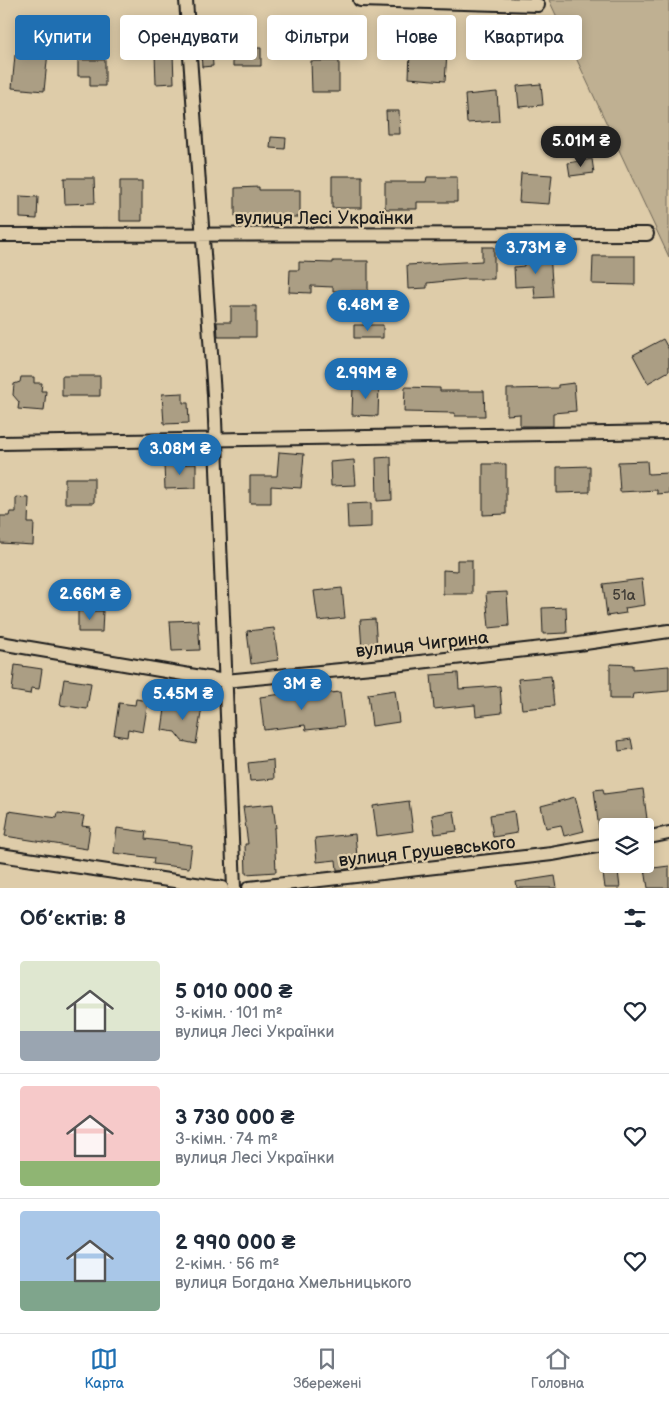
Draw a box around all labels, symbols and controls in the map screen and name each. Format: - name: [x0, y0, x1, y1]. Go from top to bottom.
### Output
- chip: Купити: [15, 15, 110, 60]
- chip: Орендувати: [120, 15, 257, 60]
- chip: Фільтри: [267, 15, 367, 60]
- chip: Нове: [377, 15, 456, 60]
- chip: Квартира: [466, 15, 582, 60]
- pin: 5.01M ₴: [535, 126, 627, 168]
- text: 5.01M ₴: [552, 132, 610, 151]
- street label: вулиця Лесі Українки: [234, 208, 414, 229]
- pin: 3.73M ₴: [490, 232, 582, 275]
- text: 3.73M ₴: [506, 239, 566, 258]
- pin: 6.48M ₴: [322, 290, 414, 332]
- text: 6.48M ₴: [337, 296, 399, 315]
- pin: 2.99M ₴: [320, 358, 412, 400]
- text: 2.99M ₴: [336, 364, 396, 383]
- pin: 3.08M ₴: [134, 434, 226, 476]
- text: 3.08M ₴: [149, 440, 211, 459]
- pin: 2.66M ₴: [44, 578, 136, 621]
- text: 2.66M ₴: [59, 585, 121, 604]
- house number: 51а: [612, 586, 636, 605]
- street label: вулиця Чигрина: [355, 627, 490, 662]
- pin: 3M ₴: [272, 668, 332, 711]
- text: 3M ₴: [283, 675, 321, 694]
- pin: 5.45M ₴: [137, 678, 229, 721]
- text: 5.45M ₴: [153, 685, 213, 704]
- map controls: [599, 818, 654, 873]
- button: layers: [599, 818, 654, 873]
- street label: вулиця Грушевського: [338, 832, 516, 871]
- icon: filters: [621, 904, 649, 932]
- text: Об’єктів: 8: [20, 906, 126, 931]
- text: 5 010 000 ₴: [175, 979, 292, 1004]
- icon: home: [60, 981, 120, 1041]
- icon: heart: [621, 997, 649, 1025]
- text: 3-кімн. · 101 m²: [175, 1004, 283, 1023]
- text: вулиця Лесі Українки: [175, 1023, 334, 1042]
- text: 3 730 000 ₴: [175, 1105, 294, 1130]
- icon: home: [60, 1106, 120, 1166]
- icon: heart: [621, 1122, 649, 1150]
- text: 3-кімн. · 74 m²: [175, 1130, 278, 1149]
- text: вулиця Лесі Українки: [175, 1149, 334, 1168]
- text: 2 990 000 ₴: [175, 1230, 296, 1255]
- icon: home: [60, 1231, 120, 1291]
- icon: heart: [621, 1247, 649, 1275]
- text: 2-кімн. · 56 m²: [175, 1255, 279, 1274]
- text: вулиця Богдана Хмельницького: [175, 1274, 411, 1293]
- tab: Карта: [85, 1345, 124, 1392]
- tab: Збережені: [293, 1345, 362, 1392]
- tab: Головна: [531, 1345, 584, 1392]

